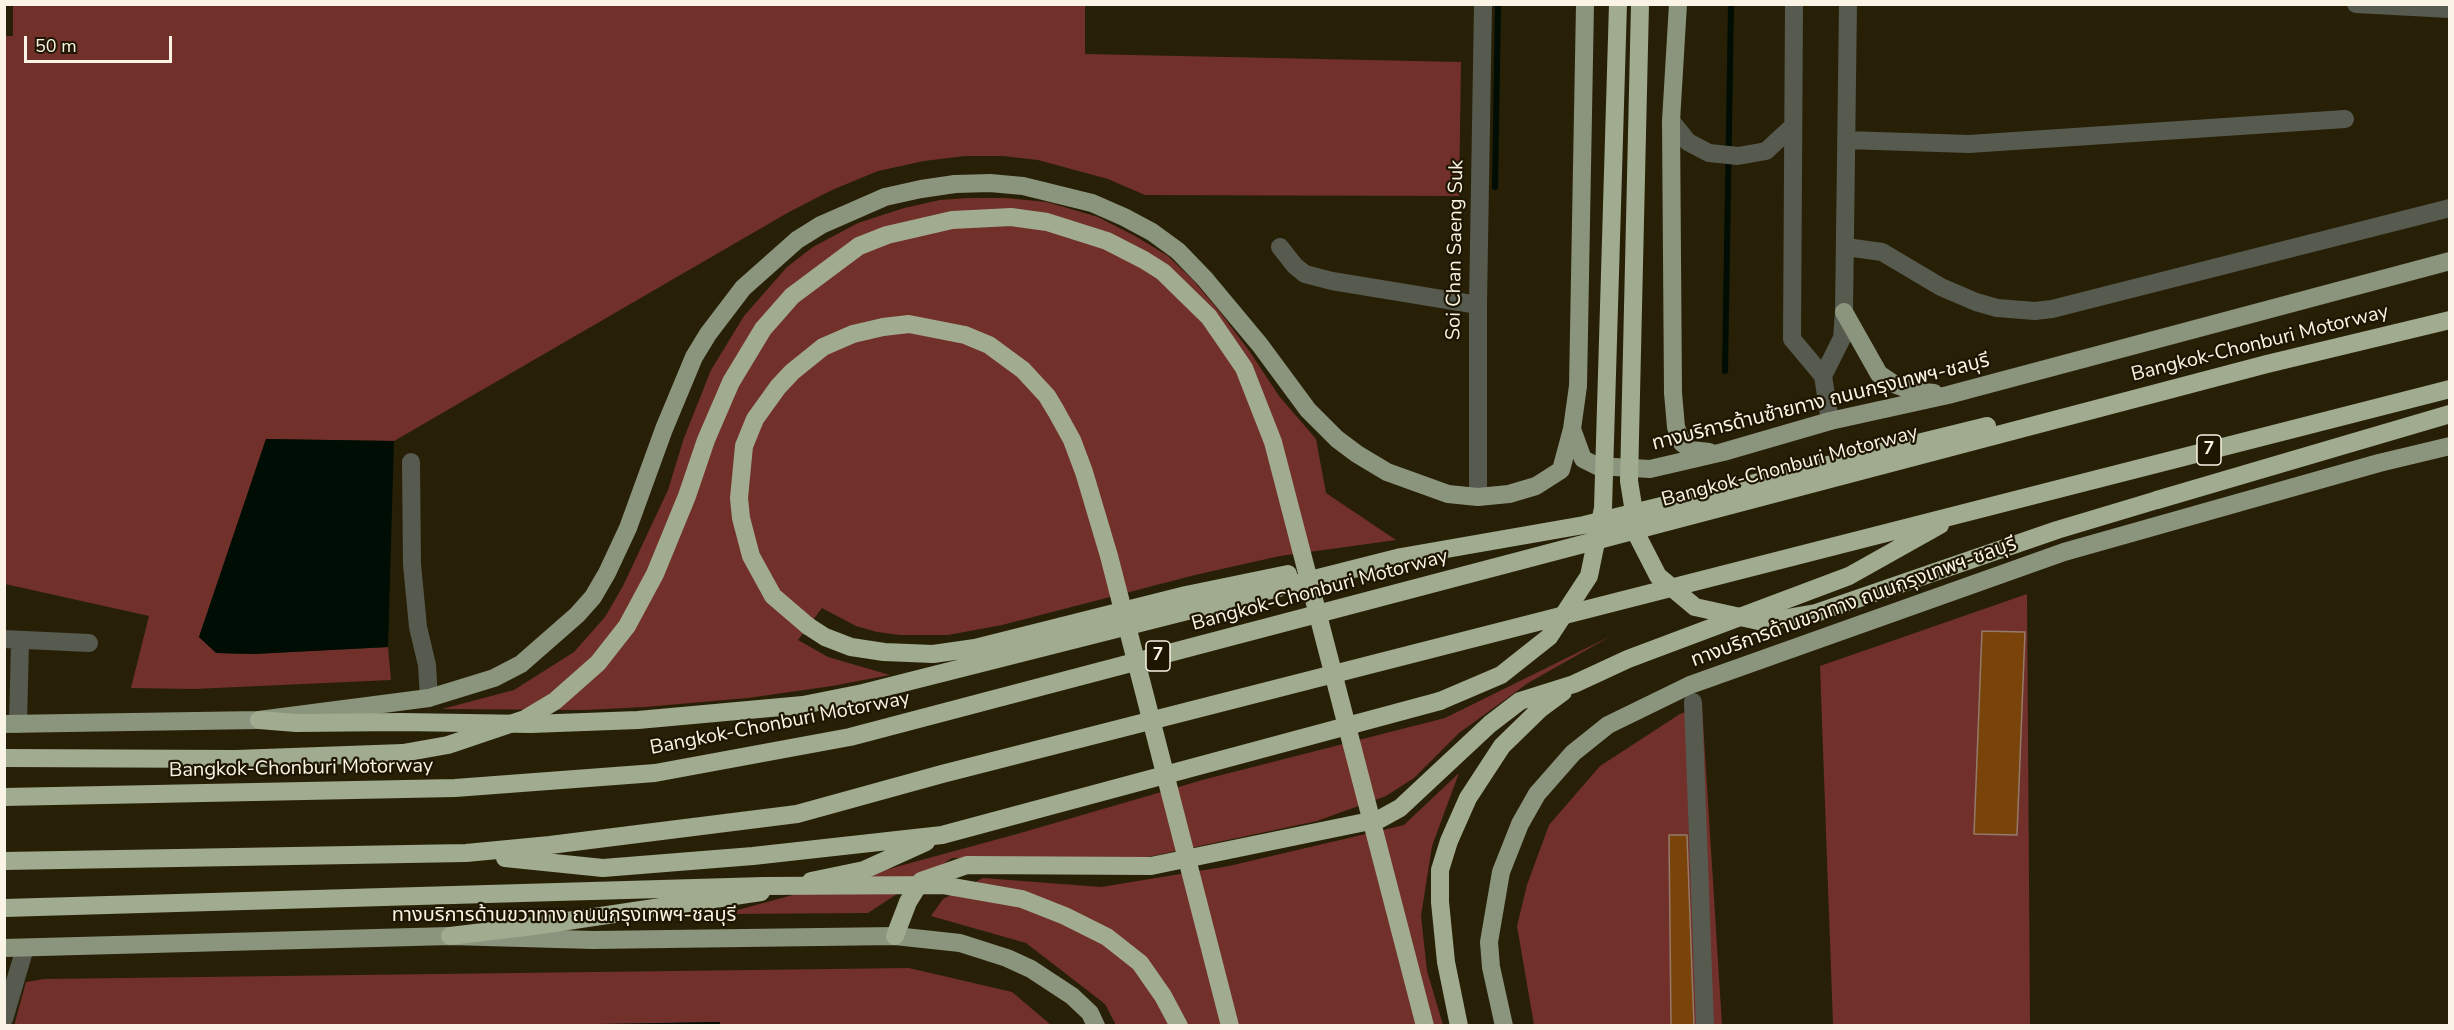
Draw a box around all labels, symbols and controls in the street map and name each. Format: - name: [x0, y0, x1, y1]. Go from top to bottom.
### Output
- scale bar: [27, 24, 176, 62]
- text: 50 m: [35, 34, 77, 58]
- street label: Soi Chan Saeng Suk: [1442, 160, 1470, 340]
- street label: Bangkok-Chonburi Motorway: [2129, 300, 2391, 388]
- street label: ทางบริการด้านซ้ายทาง ถนนกรุงเทพฯ-ชลบุรี: [1650, 349, 1992, 457]
- street label: Bangkok-Chonburi Motorway: [1659, 421, 1921, 513]
- road number: 7: [2197, 435, 2221, 465]
- street label: ทางบริการด้านขวาทาง ถนนกรุงเทพฯ-ชลบุรี: [1688, 533, 2020, 673]
- street label: Bangkok-Chonburi Motorway: [1189, 545, 1451, 637]
- road number: 7: [1146, 641, 1170, 671]
- street label: Bangkok-Chonburi Motorway: [648, 687, 912, 761]
- street label: Bangkok-Chonburi Motorway: [169, 755, 433, 783]
- street label: ทางบริการด้านขวาทาง ถนนกรุงเทพฯ-ชลบุรี: [392, 904, 736, 928]

